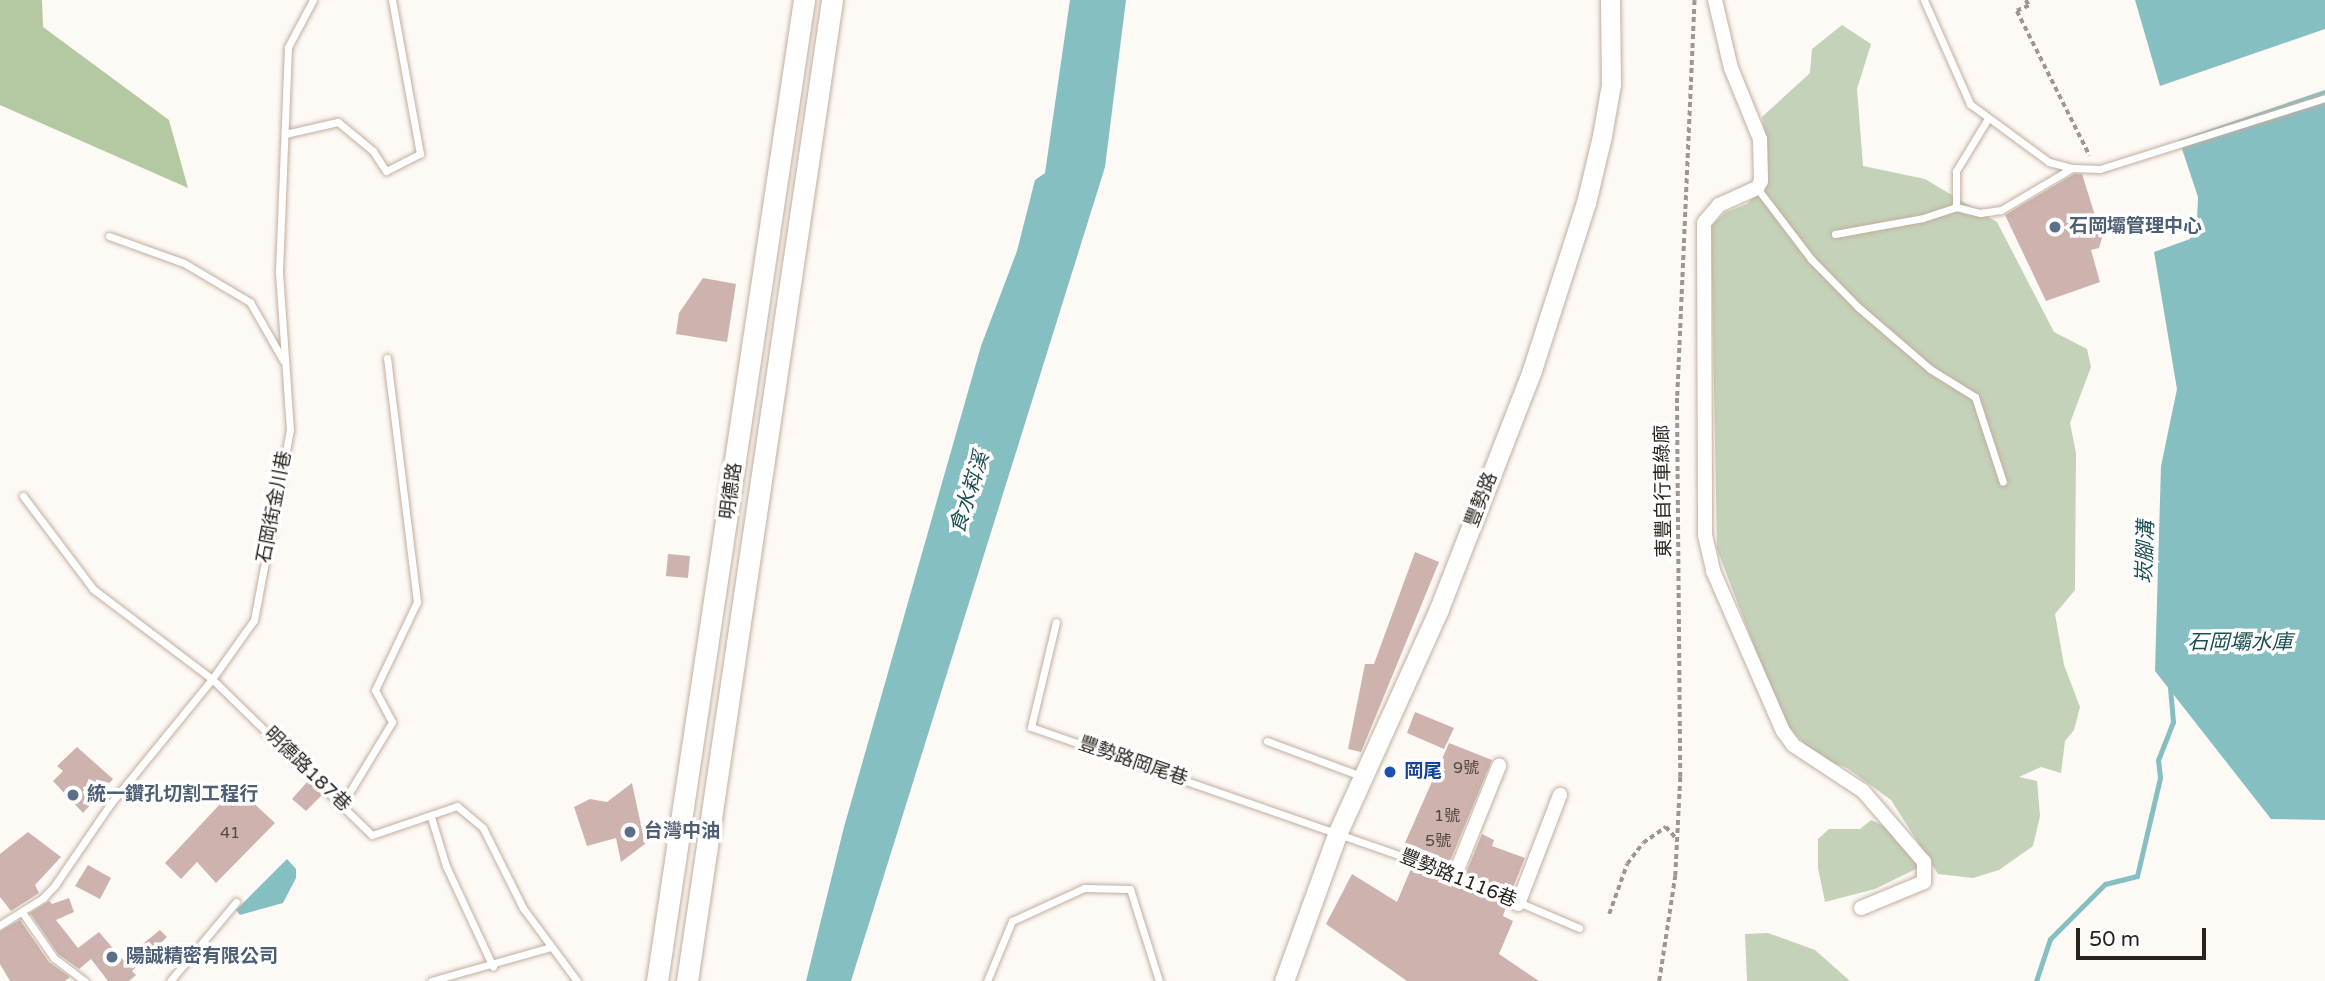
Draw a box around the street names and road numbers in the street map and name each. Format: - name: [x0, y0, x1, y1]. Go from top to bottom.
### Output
- street label: 東豐自行車綠廊: [1651, 424, 1677, 558]
- street label: 石岡街金川巷: [253, 449, 297, 565]
- street label: 明德路: [717, 461, 747, 521]
- street label: 豐勢路: [1461, 469, 1503, 531]
- street label: 明德路187巷: [259, 723, 355, 817]
- street label: 豐勢路岡尾巷: [1075, 733, 1191, 791]
- street label: 豐勢路1116巷: [1396, 845, 1520, 913]

